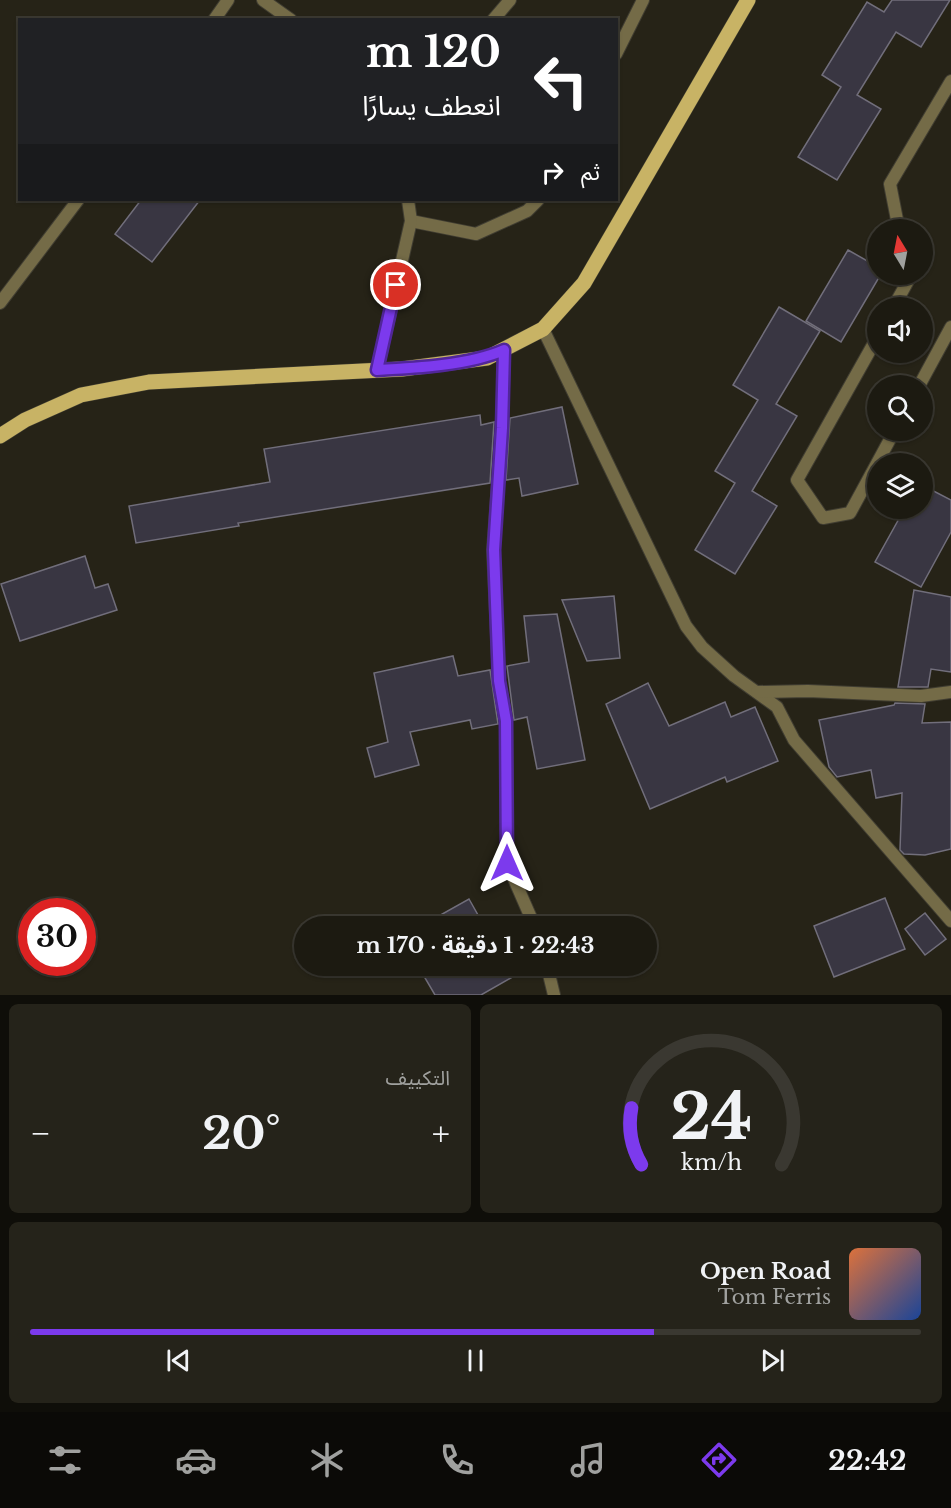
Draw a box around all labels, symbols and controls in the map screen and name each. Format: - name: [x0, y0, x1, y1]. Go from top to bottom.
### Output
- text: 120 m: [366, 26, 501, 78]
- icon: left: [522, 42, 600, 120]
- text: انعطف يسارًا: [362, 89, 501, 122]
- icon: right: [536, 156, 569, 189]
- text: ثم: [581, 159, 600, 186]
- north arrow: [867, 219, 933, 285]
- map controls: [867, 219, 933, 519]
- pin: [370, 259, 421, 310]
- icon: arrive: [379, 268, 412, 301]
- button: sound: [867, 297, 933, 363]
- button: search: [867, 375, 933, 441]
- button: layers: [867, 453, 933, 519]
- position arrow: [475, 831, 539, 895]
- speed limit sign: 30: [18, 898, 96, 976]
- text: 22:43 · 1 دقيقة · 170 m: [357, 932, 594, 959]
- text: التكييف: [386, 1066, 450, 1090]
- text: 24: [670, 1078, 752, 1156]
- text: 20°: [202, 1105, 281, 1161]
- text: −: [30, 1113, 51, 1154]
- text: +: [432, 1113, 450, 1154]
- text: km/h: [681, 1150, 742, 1177]
- text: Open Road: [700, 1258, 831, 1285]
- text: Tom Ferris: [718, 1285, 831, 1309]
- icon: previous: [162, 1344, 195, 1377]
- icon: pause: [459, 1344, 492, 1377]
- icon: next: [756, 1344, 789, 1377]
- icon: filters: [44, 1439, 86, 1481]
- icon: car: [175, 1439, 217, 1481]
- icon: climate: [306, 1439, 348, 1481]
- icon: phone: [436, 1439, 478, 1481]
- icon: music: [567, 1439, 609, 1481]
- icon: directions: [698, 1439, 740, 1481]
- text: 22:42: [828, 1444, 907, 1477]

